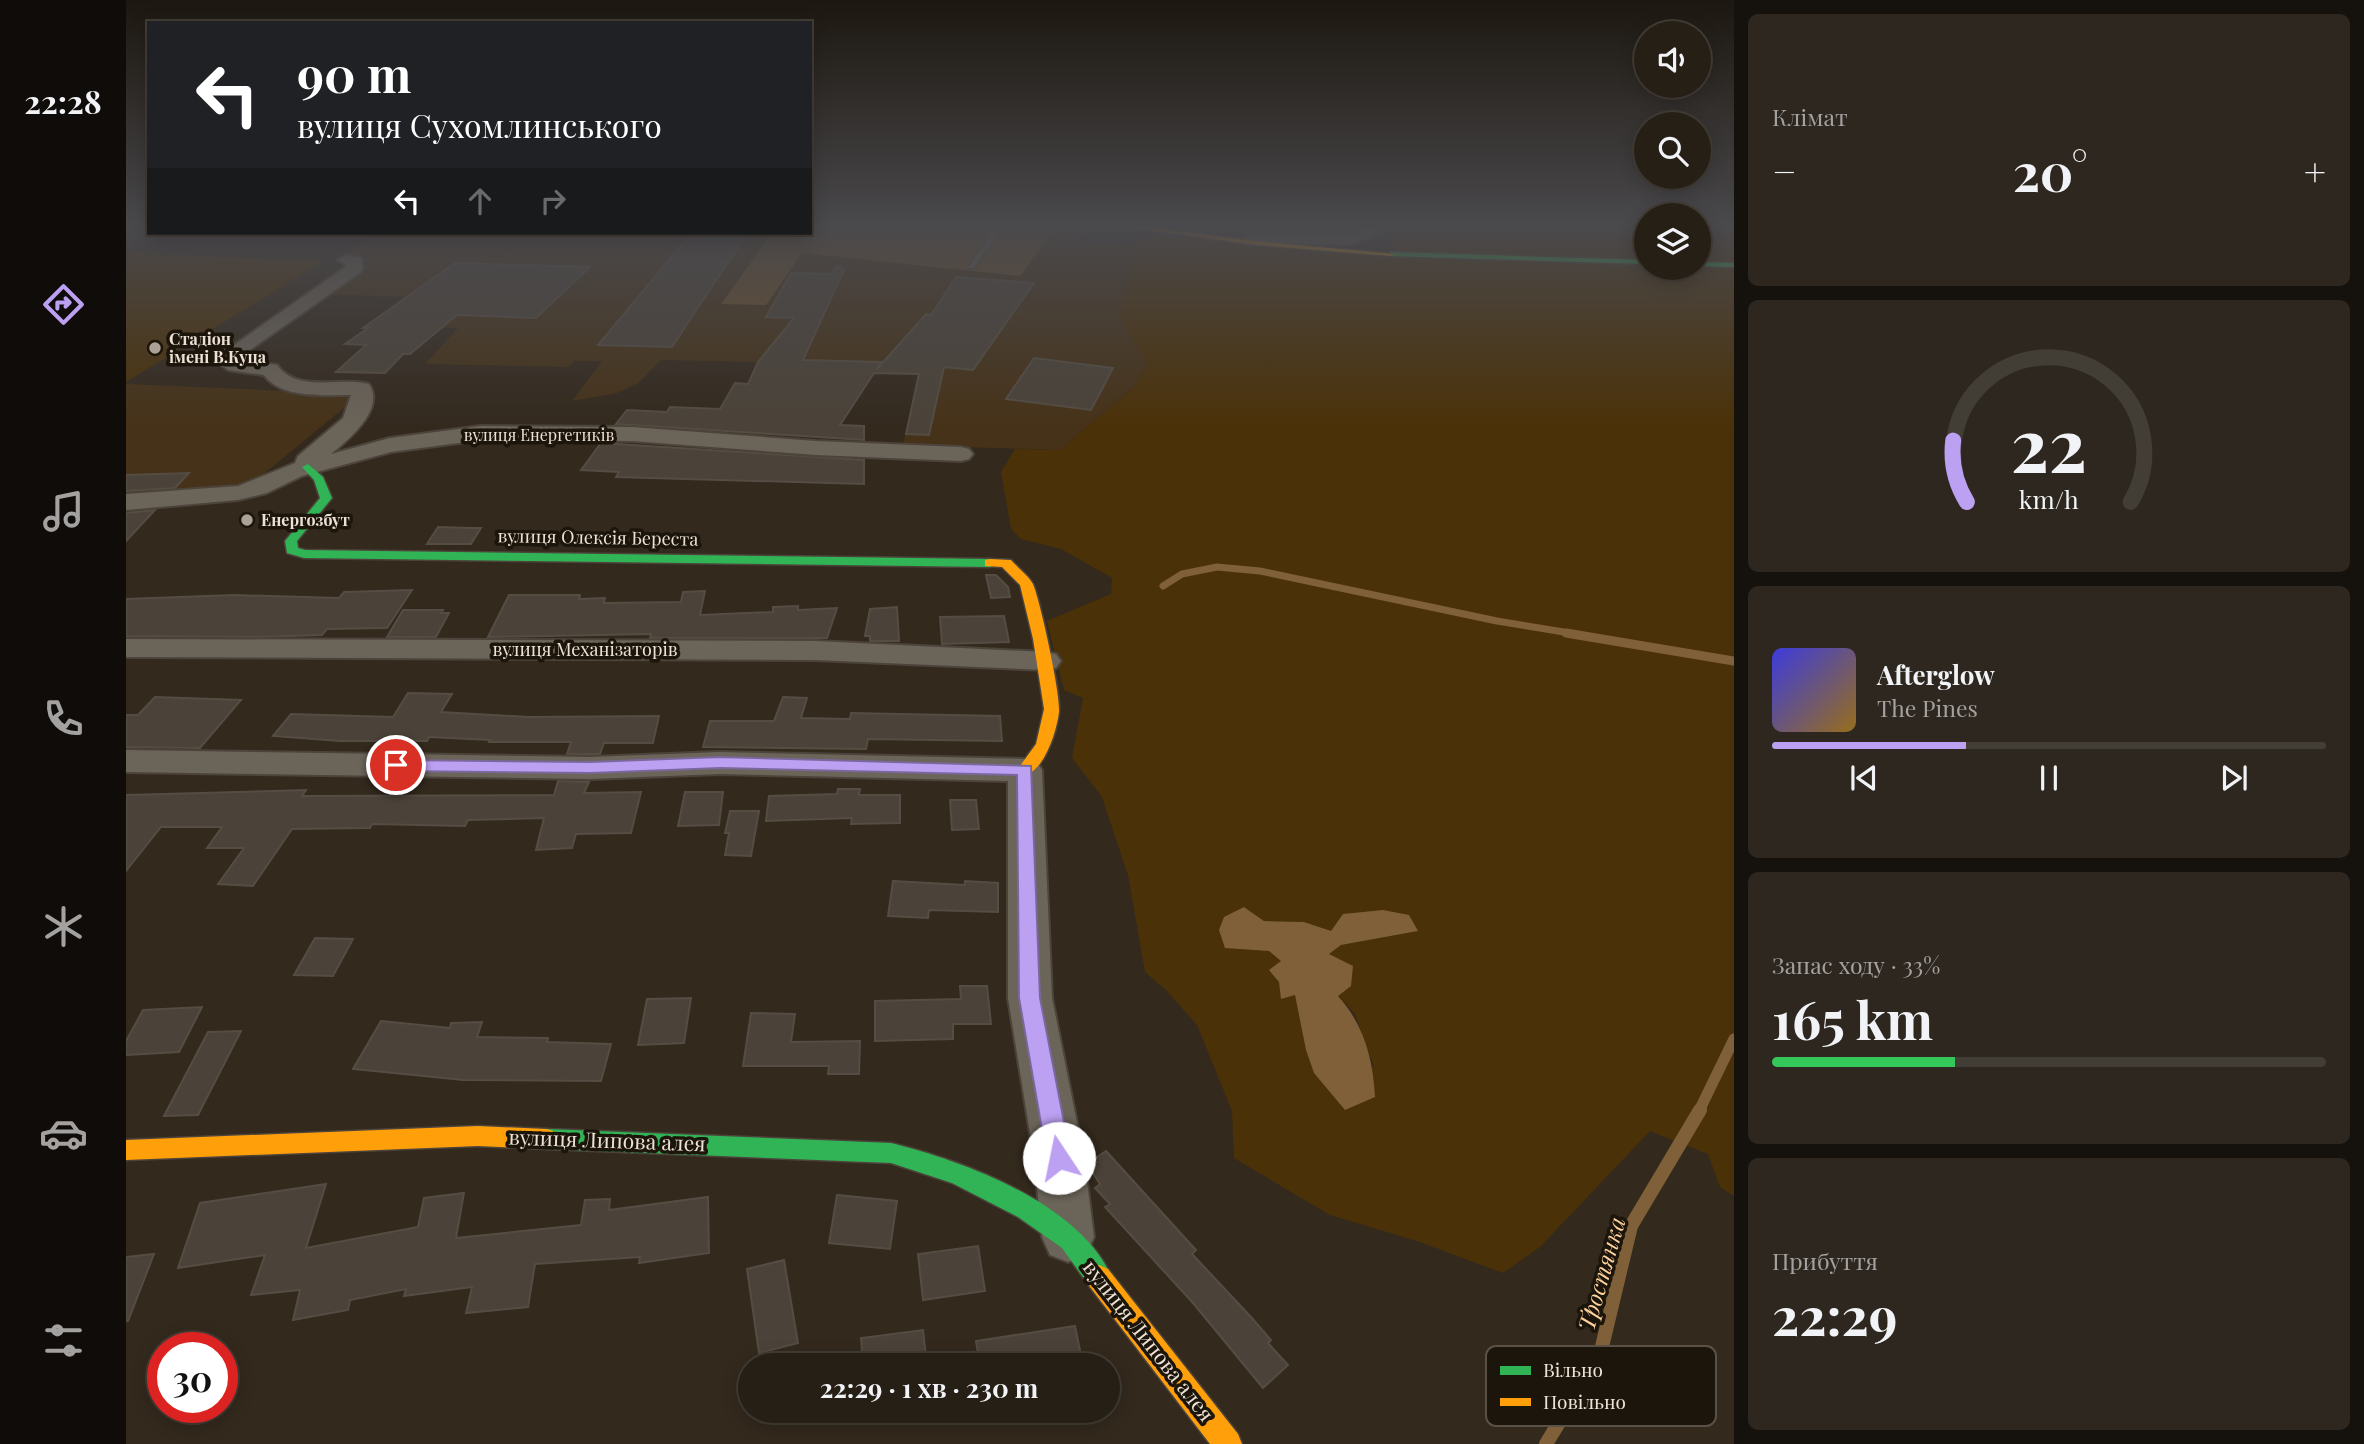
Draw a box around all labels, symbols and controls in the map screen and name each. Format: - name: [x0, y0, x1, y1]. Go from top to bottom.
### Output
- map controls: [1634, 21, 1711, 280]
- button: sound: [1634, 21, 1711, 98]
- text: 90 m: [297, 40, 411, 105]
- icon: left: [182, 49, 273, 140]
- text: 22:28: [24, 79, 102, 122]
- text: Клімат: [1772, 101, 1848, 132]
- text: вулиця Сухомлинського: [297, 103, 662, 146]
- button: search: [1634, 112, 1711, 189]
- text: 20°: [2013, 136, 2088, 205]
- text: −: [1772, 145, 1797, 196]
- text: +: [2304, 145, 2326, 196]
- icon: left: [388, 182, 426, 220]
- icon: ahead: [461, 182, 499, 220]
- icon: right: [534, 182, 572, 220]
- button: layers: [1634, 203, 1711, 280]
- icon: directions: [39, 280, 88, 329]
- place label: Стадіон імені В.Куца: [169, 328, 267, 367]
- marker: Стадіон імені В.Куца: [147, 340, 163, 356]
- text: 22: [2011, 393, 2087, 490]
- street label: вулиця Енергетиків: [464, 424, 614, 445]
- text: km/h: [2019, 482, 2079, 515]
- icon: music: [39, 487, 88, 536]
- place label: Енергозбут: [261, 509, 350, 530]
- marker: Енергозбут: [239, 512, 255, 528]
- street label: вулиця Олексія Береста: [497, 523, 699, 551]
- street label: вулиця Механізаторів: [493, 637, 678, 661]
- text: Afterglow: [1877, 657, 1995, 692]
- text: The Pines: [1877, 692, 1978, 723]
- icon: phone: [39, 694, 88, 743]
- pin: [366, 735, 426, 795]
- icon: arrive: [377, 746, 415, 784]
- icon: previous: [1845, 759, 1883, 797]
- icon: pause: [2030, 759, 2068, 797]
- icon: next: [2215, 759, 2253, 797]
- icon: climate: [39, 902, 88, 951]
- text: Запас ходу · 33%: [1772, 949, 1940, 980]
- text: 165 km: [1772, 984, 1933, 1053]
- icon: car: [39, 1109, 88, 1158]
- position arrow: [1022, 1121, 1096, 1195]
- street label: вулиця Липова алея: [508, 1122, 706, 1156]
- water label: Тростянка: [1570, 1213, 1632, 1334]
- text: Прибуття: [1772, 1245, 1878, 1276]
- street label: вулиця Липова алея: [1078, 1253, 1221, 1426]
- text: 22:29: [1772, 1280, 1897, 1349]
- icon: filters: [39, 1316, 88, 1365]
- speed limit sign: 30: [147, 1332, 238, 1423]
- legend: [1486, 1346, 1716, 1426]
- text: Вільно: [1543, 1356, 1603, 1382]
- text: 22:29 · 1 хв · 230 m: [820, 1370, 1038, 1405]
- text: Повільно: [1543, 1388, 1626, 1414]

